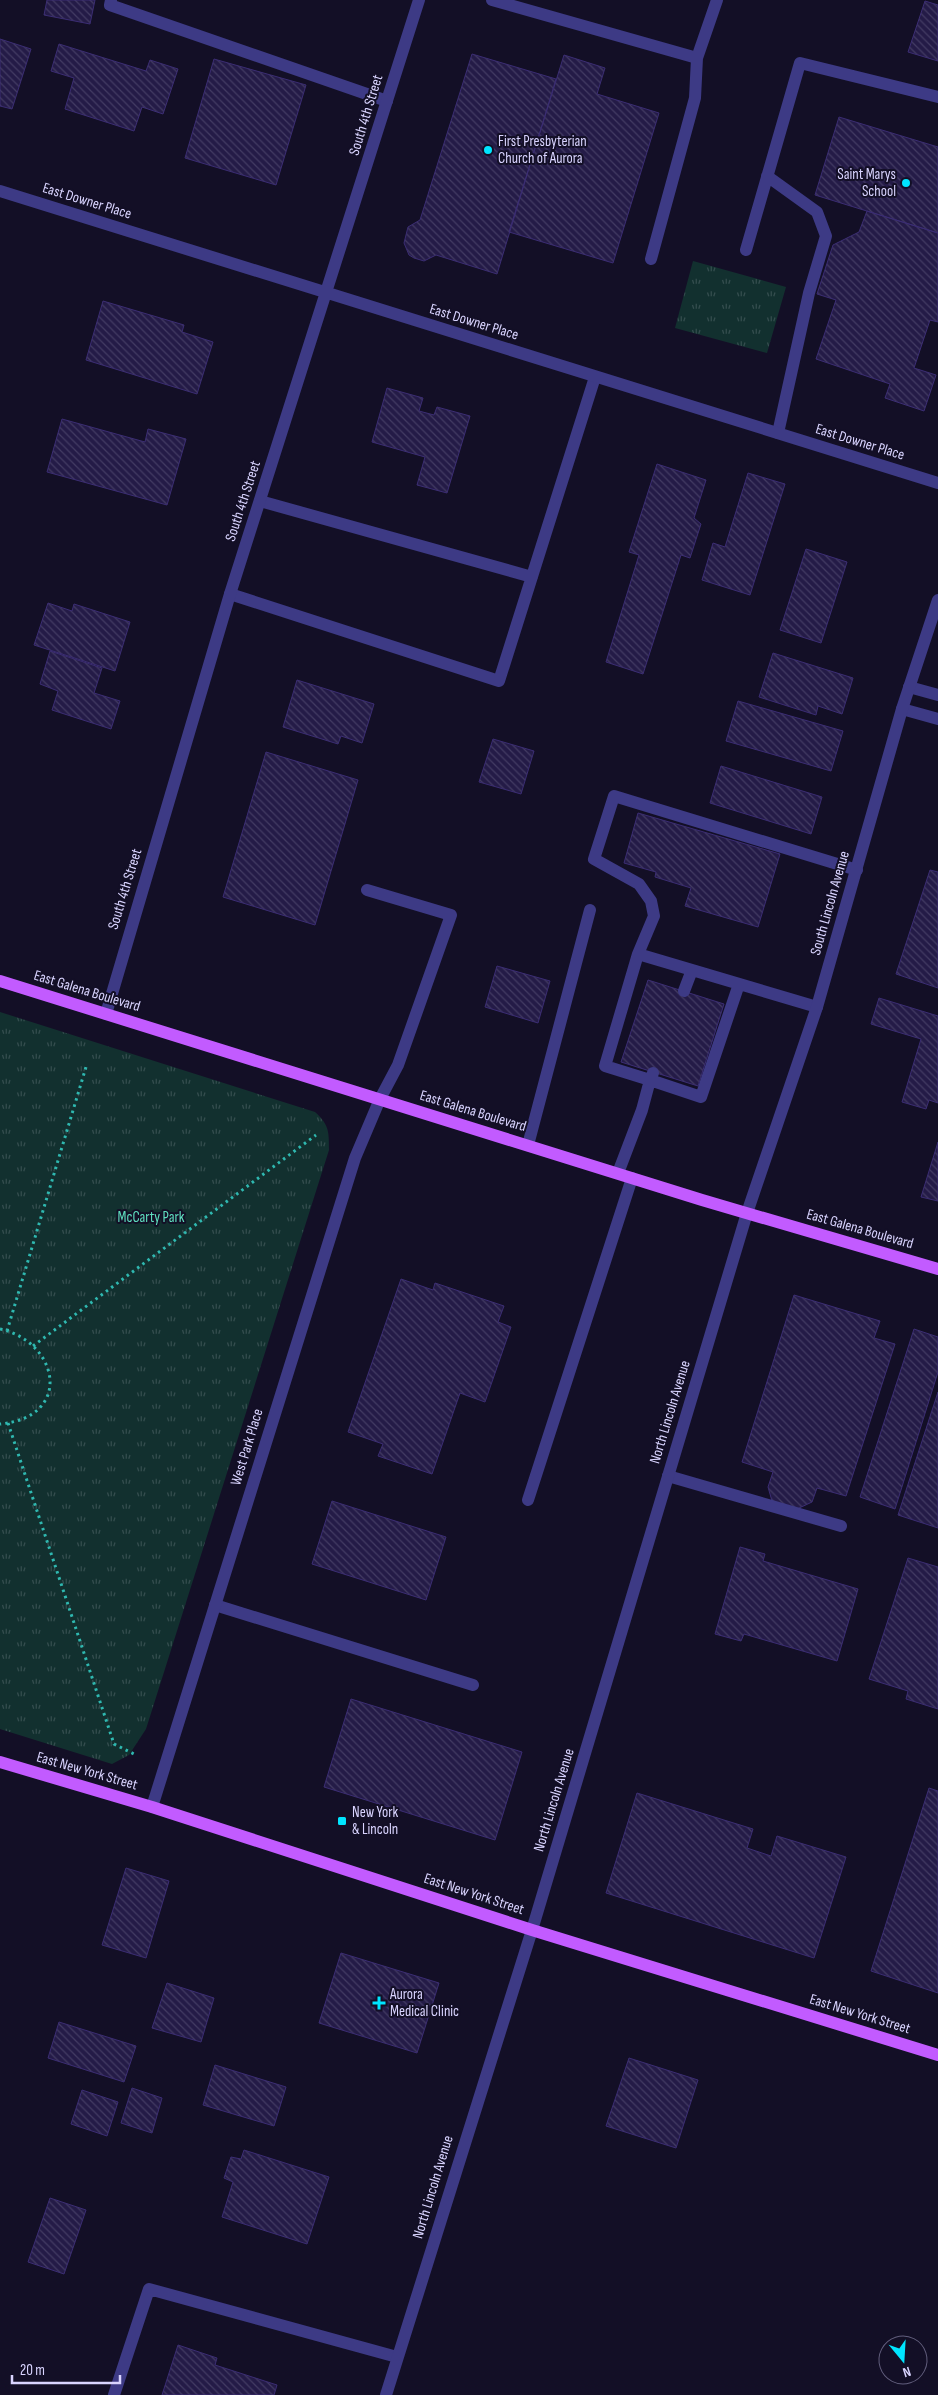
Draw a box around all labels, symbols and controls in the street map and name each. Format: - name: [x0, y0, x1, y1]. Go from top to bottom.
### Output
- street label: South 4th Street: [345, 72, 387, 158]
- place label: First Presbyterian Church of Aurora: [498, 132, 587, 168]
- marker: First Presbyterian Church of Aurora: [482, 144, 494, 156]
- place label: Saint Marys School: [837, 165, 896, 201]
- marker: Saint Marys School: [900, 177, 912, 189]
- street label: East Downer Place: [40, 178, 134, 224]
- street label: East Downer Place: [427, 299, 521, 345]
- street label: East Downer Place: [813, 419, 907, 465]
- street label: South 4th Street: [221, 458, 265, 544]
- street label: South 4th Street: [104, 846, 146, 932]
- street label: South Lincoln Avenue: [806, 849, 854, 957]
- street label: East Galena Boulevard: [32, 966, 142, 1016]
- street label: East Galena Boulevard: [418, 1086, 528, 1136]
- street label: East Galena Boulevard: [804, 1205, 916, 1253]
- park label: McCarty Park: [118, 1208, 185, 1227]
- street label: North Lincoln Avenue: [645, 1358, 695, 1466]
- street label: West Park Place: [226, 1406, 268, 1488]
- street label: North Lincoln Avenue: [529, 1746, 579, 1854]
- street label: East New York Street: [34, 1747, 140, 1795]
- place label: New York & Lincoln: [352, 1803, 398, 1839]
- marker: New York & Lincoln: [336, 1815, 348, 1827]
- street label: East New York Street: [421, 1869, 527, 1919]
- place label: Aurora Medical Clinic: [389, 1985, 459, 2021]
- street label: East New York Street: [807, 1990, 913, 2038]
- marker: Aurora Medical Clinic: [372, 1996, 386, 2010]
- street label: North Lincoln Avenue: [408, 2133, 458, 2241]
- north arrow: [878, 2335, 928, 2385]
- scale bar: [12, 2352, 120, 2384]
- text: 20 m: [20, 2361, 45, 2380]
- text: N: [901, 2363, 913, 2381]

